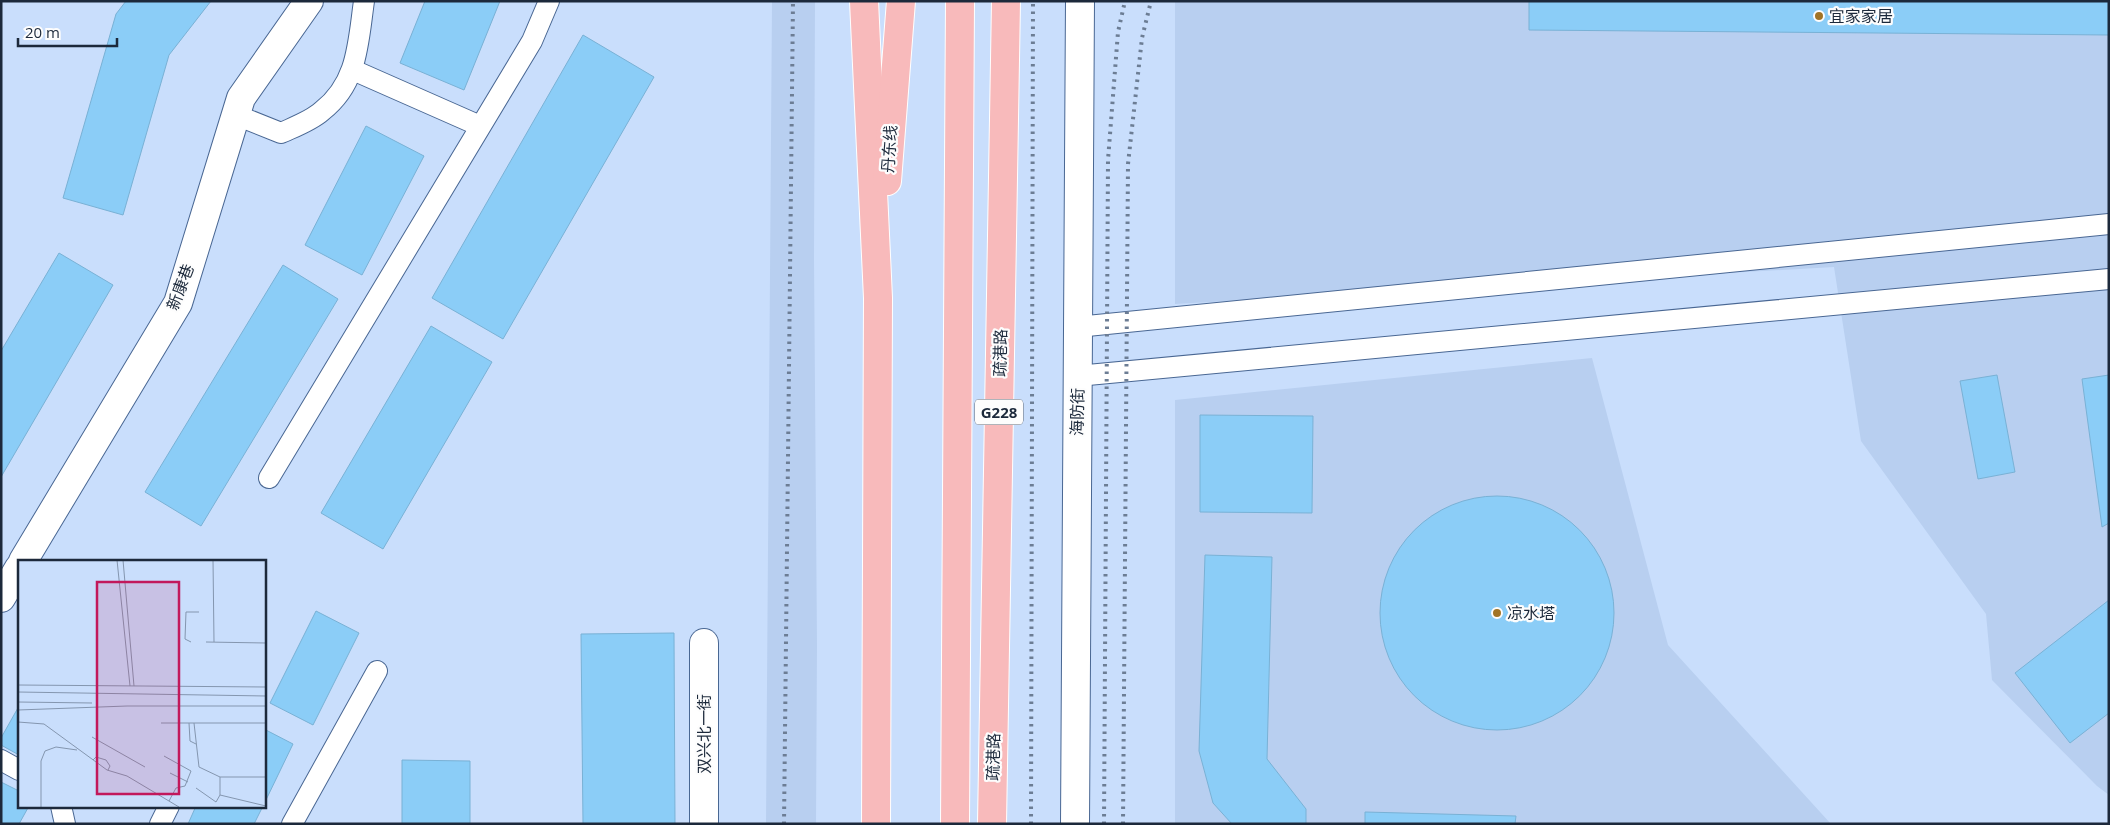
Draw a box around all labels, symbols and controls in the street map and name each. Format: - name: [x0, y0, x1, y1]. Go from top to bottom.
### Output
- place label: 宜家家居: [1829, 5, 1893, 27]
- marker: 宜家家居: [1813, 10, 1825, 22]
- scale bar: [18, 15, 116, 47]
- text: 20 m: [25, 22, 60, 42]
- street label: 丹东线: [876, 124, 902, 174]
- street label: 新康巷: [161, 261, 199, 313]
- street label: 疏港路: [989, 329, 1011, 377]
- street label: 海防街: [1066, 388, 1088, 436]
- road number: G228: [975, 400, 1023, 424]
- inset map: [18, 560, 265, 808]
- place label: 凉水塔: [1507, 602, 1555, 624]
- marker: 凉水塔: [1491, 607, 1503, 619]
- street label: 双兴北一街: [693, 694, 715, 774]
- street label: 疏港路: [982, 733, 1004, 781]

